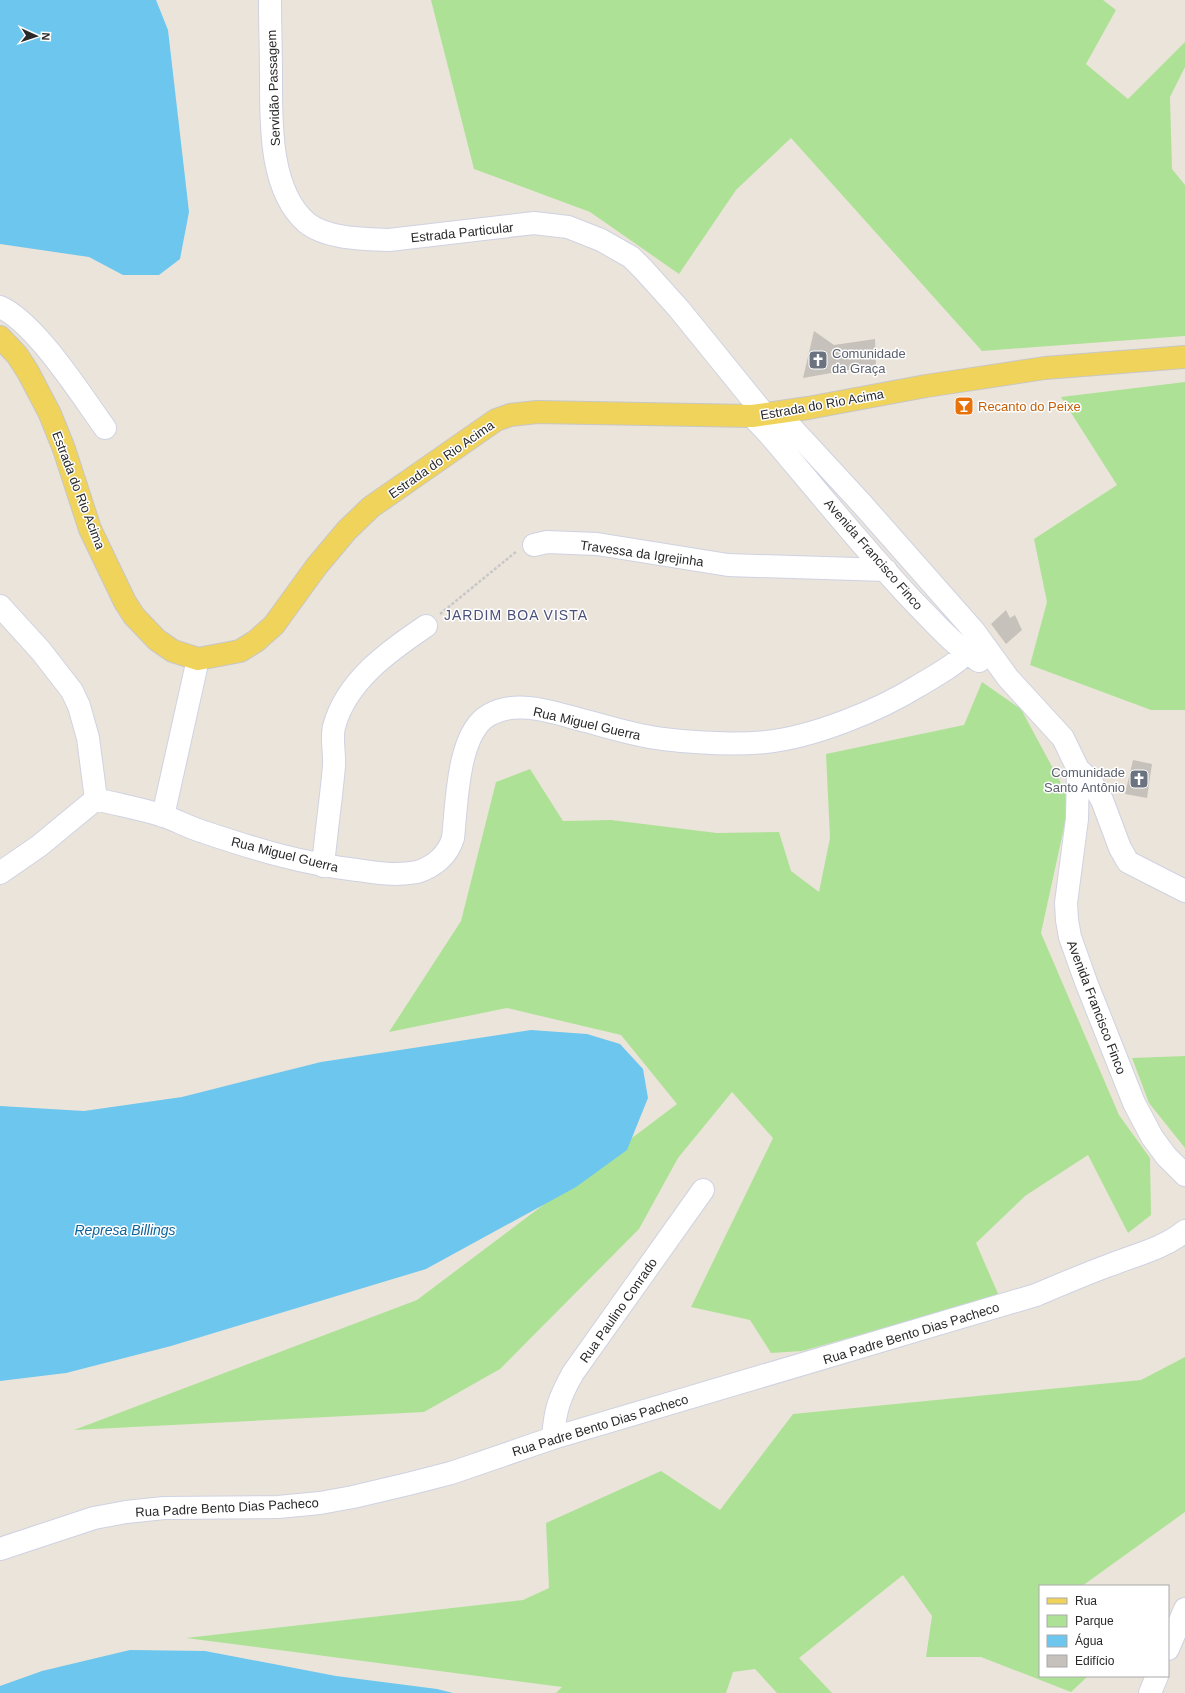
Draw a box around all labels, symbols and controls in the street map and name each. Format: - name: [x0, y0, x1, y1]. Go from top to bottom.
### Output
- north arrow: [16, 16, 56, 56]
- street label: Servidão Passagem: [264, 30, 283, 146]
- text: N: [40, 32, 52, 41]
- street label: Estrada Particular: [410, 220, 515, 245]
- place label: Comunidade da Graça: [832, 346, 906, 376]
- church icon: Comunidade da Graça: [807, 349, 829, 371]
- street label: Estrada do Rio Acima: [759, 386, 886, 423]
- bar icon: Recanto do Peixe: [953, 395, 975, 417]
- place label: Recanto do Peixe: [978, 399, 1081, 414]
- street label: Estrada do Rio Acima: [386, 417, 497, 501]
- street label: Estrada do Rio Acima: [49, 429, 108, 552]
- street label: Avenida Francisco Finco: [821, 496, 926, 613]
- street label: Travessa da Igrejinha: [579, 537, 705, 570]
- district label: JARDIM BOA VISTA: [444, 607, 588, 623]
- street label: Rua Miguel Guerra: [532, 704, 643, 743]
- place label: Comunidade Santo Antônio: [1044, 765, 1125, 795]
- church icon: Comunidade Santo Antônio: [1128, 768, 1150, 790]
- street label: Rua Miguel Guerra: [230, 834, 341, 875]
- street label: Avenida Francisco Finco: [1064, 938, 1129, 1076]
- water label: Represa Billings: [74, 1222, 176, 1238]
- street label: Rua Paulino Conrado: [577, 1255, 660, 1366]
- street label: Rua Padre Bento Dias Pacheco: [821, 1299, 1001, 1367]
- street label: Rua Padre Bento Dias Pacheco: [510, 1391, 690, 1459]
- street label: Rua Padre Bento Dias Pacheco: [135, 1495, 319, 1520]
- legend: [1039, 1585, 1169, 1677]
- text: Rua: [1075, 1594, 1097, 1608]
- text: Parque: [1075, 1614, 1114, 1628]
- text: Água: [1075, 1633, 1103, 1648]
- text: Edifício: [1075, 1654, 1115, 1668]

